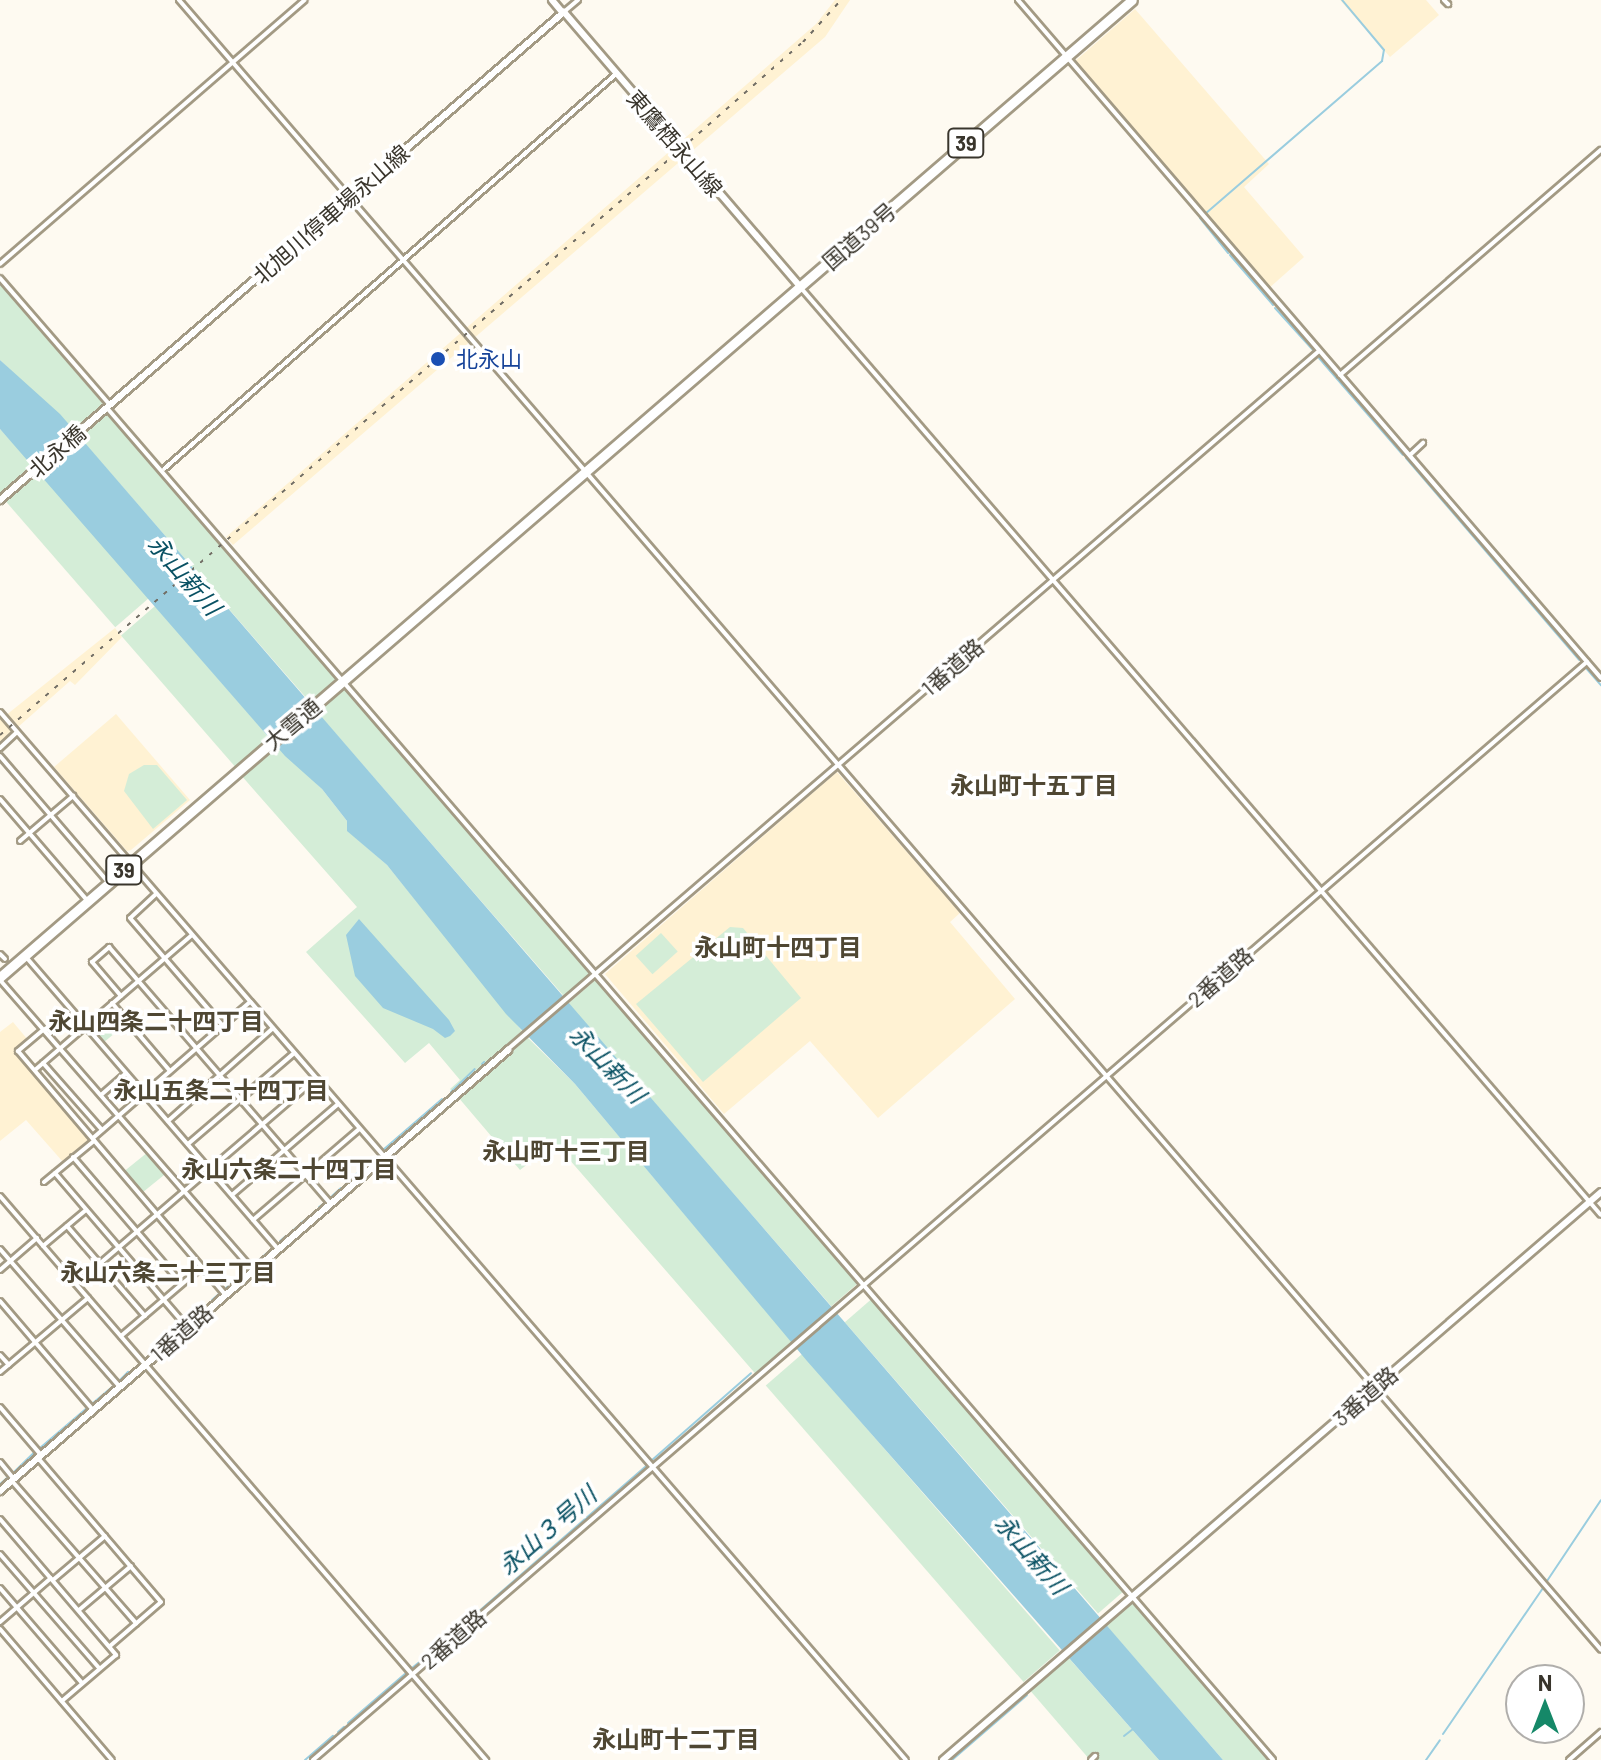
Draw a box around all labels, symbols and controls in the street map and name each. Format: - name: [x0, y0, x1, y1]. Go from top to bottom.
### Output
- street label: 東鷹栖永山線: [622, 85, 728, 201]
- road number: 39: [946, 127, 986, 159]
- street label: 北旭川停車場永山線: [248, 139, 414, 289]
- street label: 国道39号: [817, 197, 901, 275]
- place label: 北永山: [456, 346, 522, 372]
- marker: 北永山: [427, 348, 449, 370]
- street label: 北永橋: [23, 419, 91, 483]
- water label: 永山新川: [143, 529, 227, 621]
- street label: 1番道路: [916, 633, 988, 701]
- street label: 大雪通: [258, 693, 326, 755]
- district label: 永山町十五丁目: [950, 771, 1118, 799]
- road number: 39: [104, 854, 144, 886]
- district label: 永山町十四丁目: [694, 933, 862, 961]
- street label: 2番道路: [1182, 942, 1258, 1012]
- district label: 永山四条二十四丁目: [48, 1007, 264, 1035]
- water label: 永山新川: [564, 1019, 652, 1109]
- district label: 永山五条二十四丁目: [113, 1076, 329, 1104]
- district label: 永山町十三丁目: [482, 1137, 650, 1165]
- district label: 永山六条二十四丁目: [181, 1155, 397, 1183]
- district label: 永山六条二十三丁目: [60, 1258, 276, 1286]
- street label: 1番道路: [145, 1299, 217, 1367]
- street label: 3番道路: [1327, 1361, 1403, 1431]
- water label: 永山３号川: [492, 1480, 602, 1580]
- water label: 永山新川: [990, 1508, 1074, 1600]
- street label: 2番道路: [415, 1604, 491, 1674]
- north arrow: [1505, 1664, 1585, 1744]
- text: N: [1538, 1669, 1552, 1695]
- district label: 永山町十二丁目: [592, 1725, 760, 1753]

